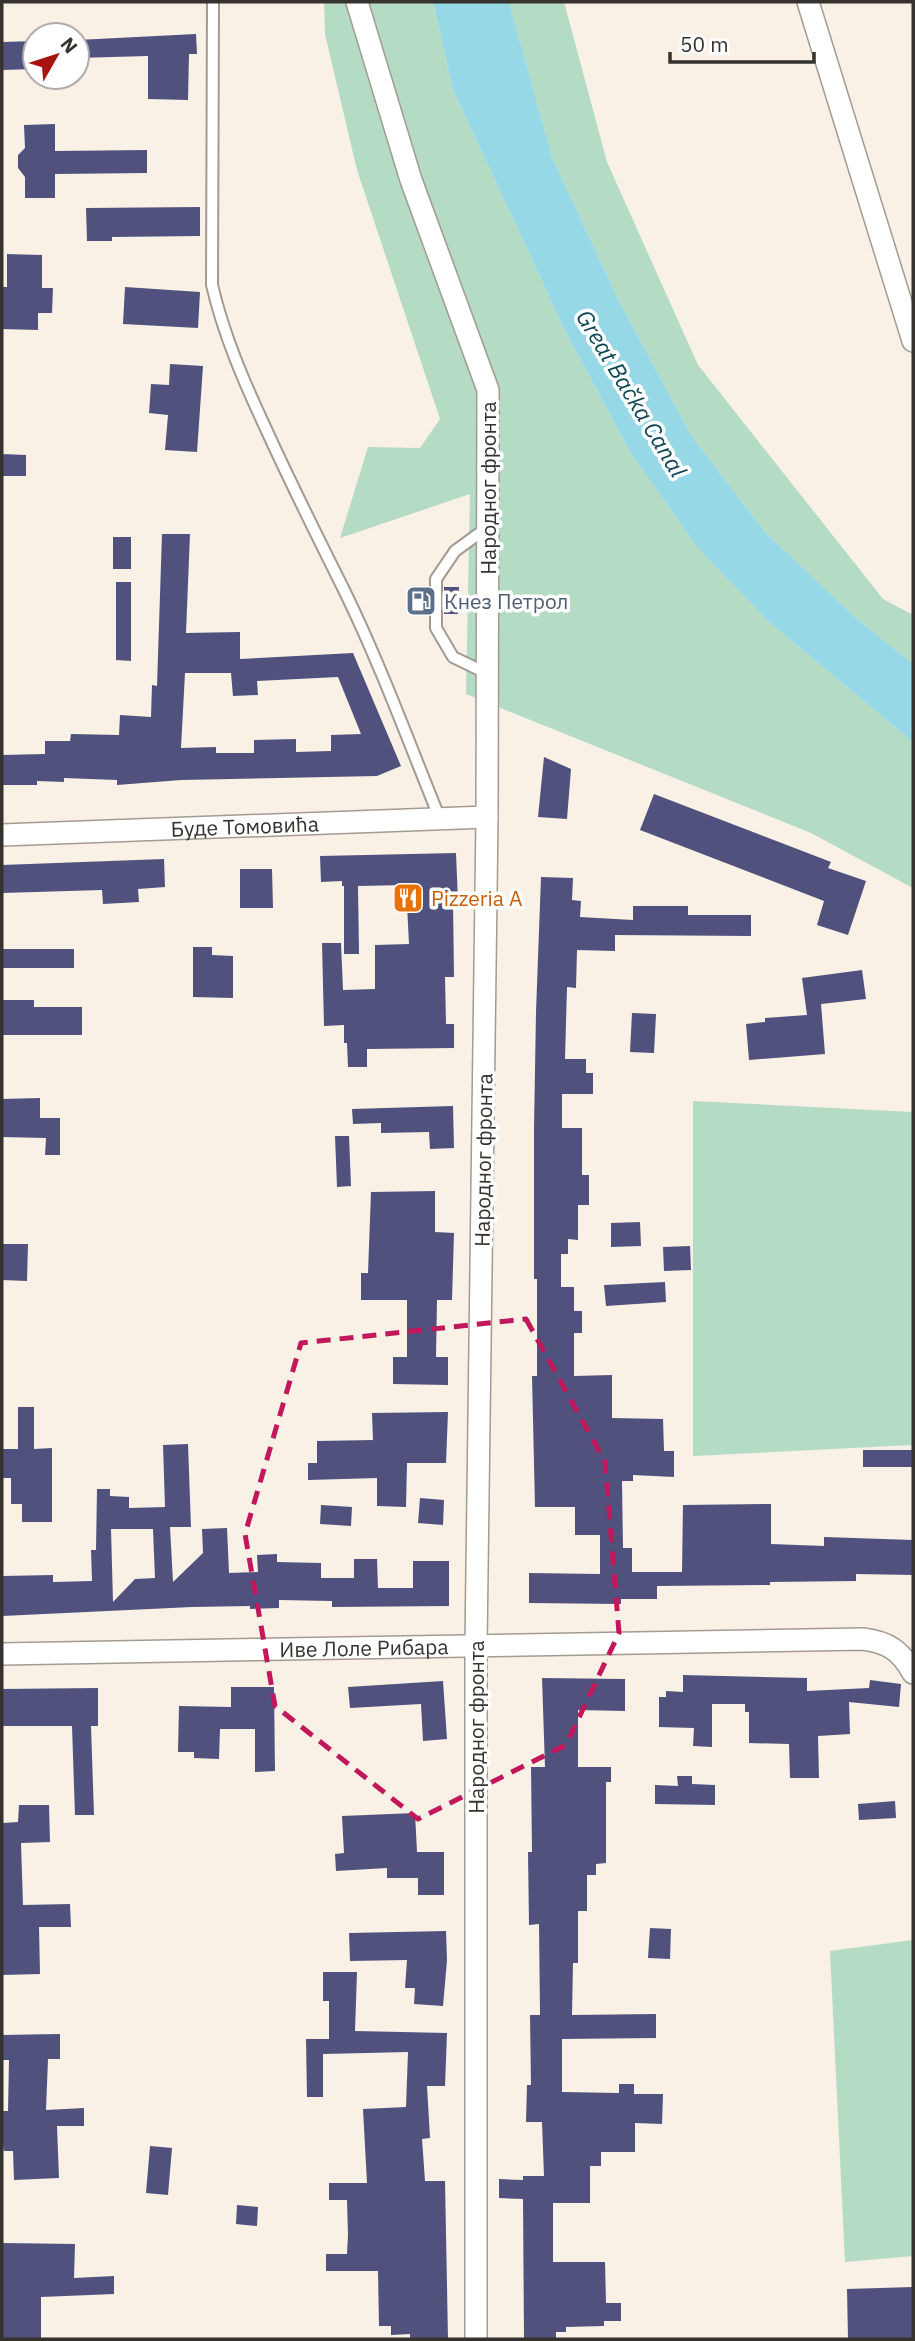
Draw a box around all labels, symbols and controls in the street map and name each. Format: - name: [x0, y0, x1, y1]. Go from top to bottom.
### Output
- north arrow: [21, 21, 91, 91]
- scale bar: [670, 21, 814, 65]
- text: 50 m: [680, 30, 729, 58]
- text: N: [56, 32, 83, 58]
- water label: Great Bačka Canal: [570, 304, 694, 483]
- street label: Народног фронта: [474, 401, 502, 575]
- fuel station icon: Кнез Петрол: [404, 584, 438, 618]
- place label: Кнез Петрол: [444, 587, 569, 615]
- street label: Буде Томовића: [170, 809, 319, 843]
- restaurant icon: Pizzeria A: [391, 881, 425, 915]
- place label: Pizzeria A: [431, 884, 522, 912]
- street label: Народног фронта: [467, 1073, 499, 1247]
- street label: Иве Лоле Рибара: [279, 1632, 449, 1663]
- street label: Народног фронта: [462, 1640, 490, 1814]

